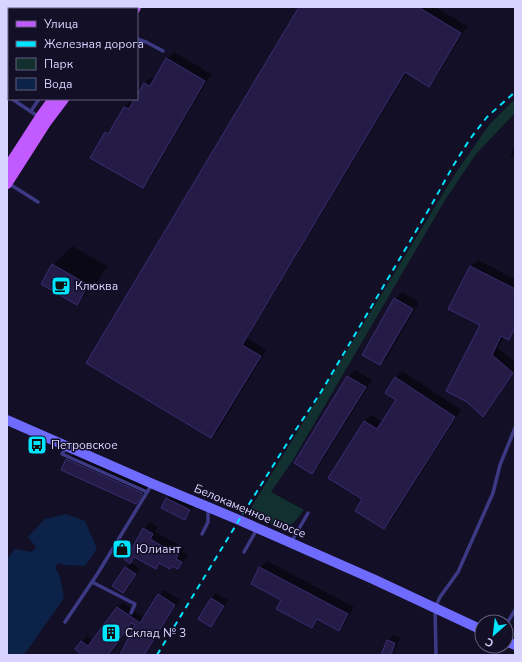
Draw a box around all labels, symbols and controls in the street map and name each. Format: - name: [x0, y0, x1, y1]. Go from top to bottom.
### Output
- legend: [8, 8, 138, 100]
- text: Улица: [43, 16, 78, 32]
- text: Железная дорога: [44, 36, 144, 52]
- text: Парк: [44, 56, 74, 72]
- text: Вода: [44, 76, 72, 92]
- cafe icon: Клюква: [50, 275, 72, 297]
- place label: Клюква: [75, 278, 118, 294]
- bus stop icon: Петровское: [26, 434, 48, 456]
- place label: Петровское: [51, 437, 118, 453]
- street label: Белокаменное шоссе: [192, 480, 308, 542]
- shop icon: Юлиант: [111, 538, 133, 560]
- place label: Юлиант: [136, 541, 181, 557]
- north arrow: [474, 614, 514, 654]
- building icon: Склад № 3: [100, 622, 122, 644]
- place label: Склад № 3: [125, 625, 186, 641]
- text: С: [482, 634, 496, 651]

